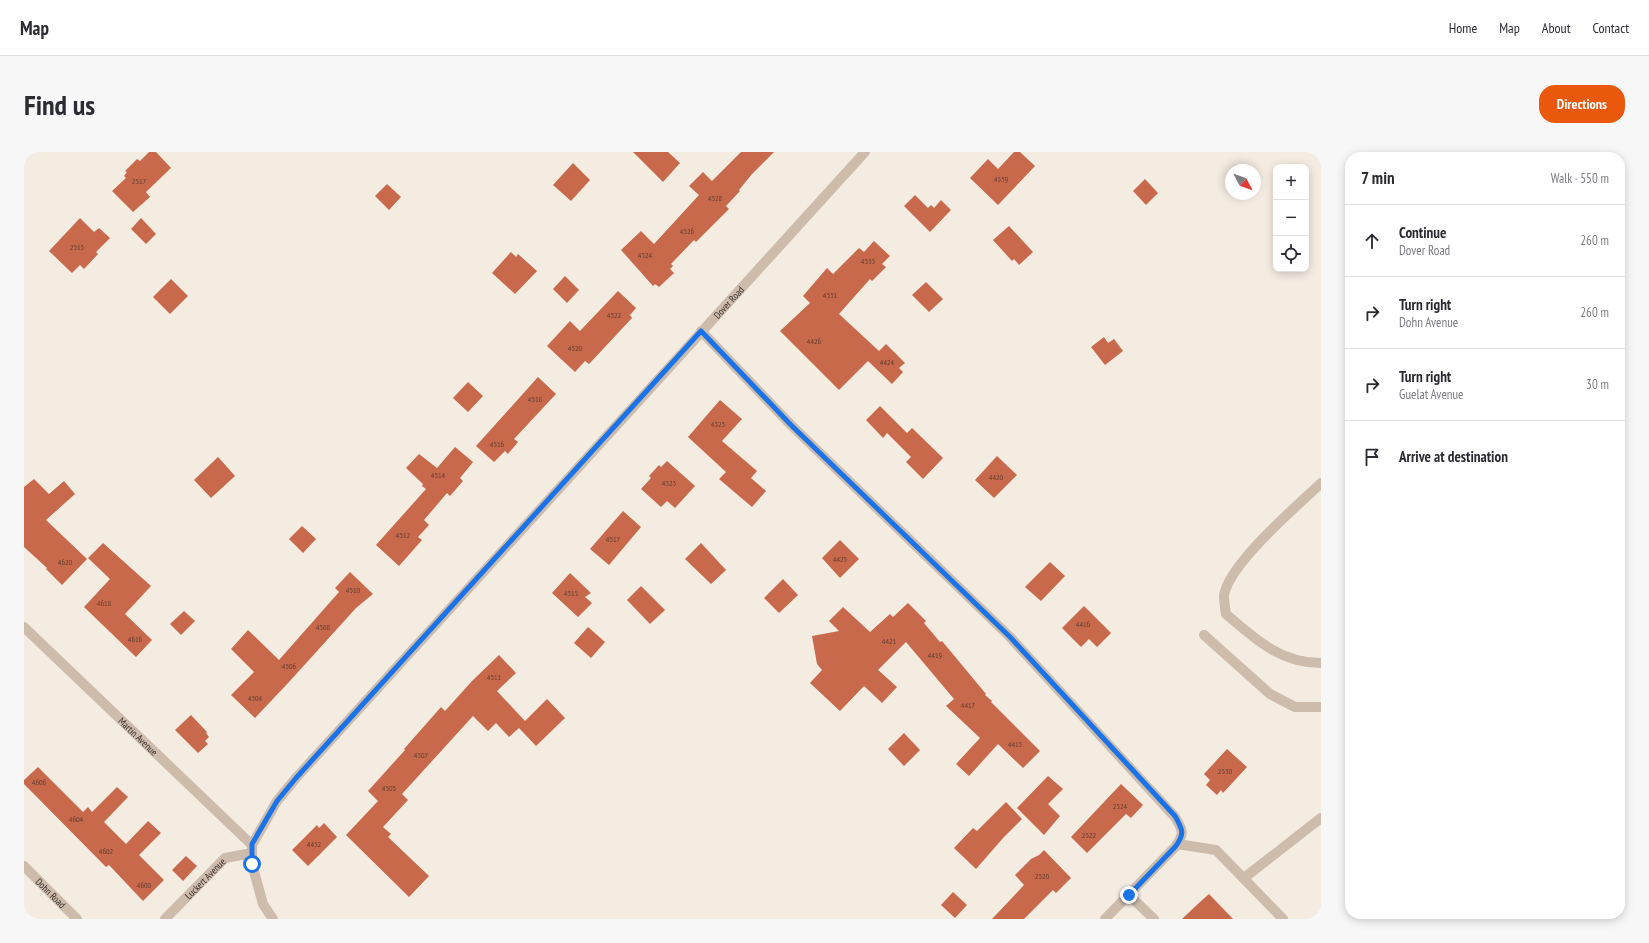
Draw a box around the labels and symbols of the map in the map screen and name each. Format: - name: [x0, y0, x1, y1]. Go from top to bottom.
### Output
- north arrow: [1225, 164, 1261, 200]
- house number: 4539: [994, 174, 1009, 184]
- house number: 2517: [132, 176, 147, 186]
- house number: 4528: [708, 193, 723, 203]
- house number: 4526: [680, 226, 695, 236]
- house number: 2515: [70, 242, 84, 252]
- house number: 4524: [638, 250, 653, 260]
- house number: 4533: [861, 256, 876, 266]
- street label: Dover Road: [710, 283, 747, 321]
- house number: 4531: [823, 290, 838, 300]
- house number: 4522: [607, 310, 622, 320]
- house number: 4426: [807, 336, 822, 346]
- house number: 4520: [568, 343, 583, 353]
- house number: 4424: [880, 357, 895, 367]
- house number: 4518: [528, 394, 543, 404]
- house number: 4525: [711, 419, 725, 429]
- house number: 4516: [490, 439, 505, 449]
- house number: 4514: [431, 470, 446, 480]
- house number: 4420: [989, 472, 1004, 482]
- house number: 4523: [662, 478, 677, 488]
- house number: 4512: [396, 530, 411, 540]
- house number: 4517: [606, 534, 621, 544]
- house number: 4425: [833, 554, 847, 564]
- house number: 4620: [58, 557, 73, 567]
- house number: 4510: [346, 585, 361, 595]
- house number: 4515: [564, 588, 578, 598]
- house number: 4618: [97, 598, 112, 608]
- house number: 4416: [1076, 619, 1091, 629]
- house number: 4508: [316, 622, 331, 632]
- house number: 4616: [128, 634, 143, 644]
- house number: 4421: [882, 636, 897, 646]
- house number: 4419: [928, 650, 943, 660]
- house number: 4506: [282, 661, 297, 671]
- house number: 4511: [487, 672, 502, 682]
- house number: 4504: [248, 693, 263, 703]
- house number: 4417: [961, 700, 976, 710]
- street label: Martin Avenue: [116, 714, 161, 758]
- house number: 4415: [1008, 739, 1022, 749]
- house number: 4507: [414, 750, 429, 760]
- house number: 2530: [1218, 766, 1233, 776]
- house number: 4606: [32, 777, 47, 787]
- house number: 4505: [382, 783, 396, 793]
- house number: 2524: [1113, 801, 1128, 811]
- house number: 4604: [69, 814, 84, 824]
- house number: 2522: [1082, 830, 1097, 840]
- house number: 4432: [307, 839, 322, 849]
- house number: 4602: [99, 846, 114, 856]
- street label: Luckert Avenue: [182, 855, 228, 902]
- route start: [243, 855, 261, 873]
- house number: 2520: [1035, 871, 1050, 881]
- street label: Dohn Road: [33, 875, 69, 911]
- house number: 4600: [137, 880, 152, 890]
- route end: [1120, 886, 1138, 904]

